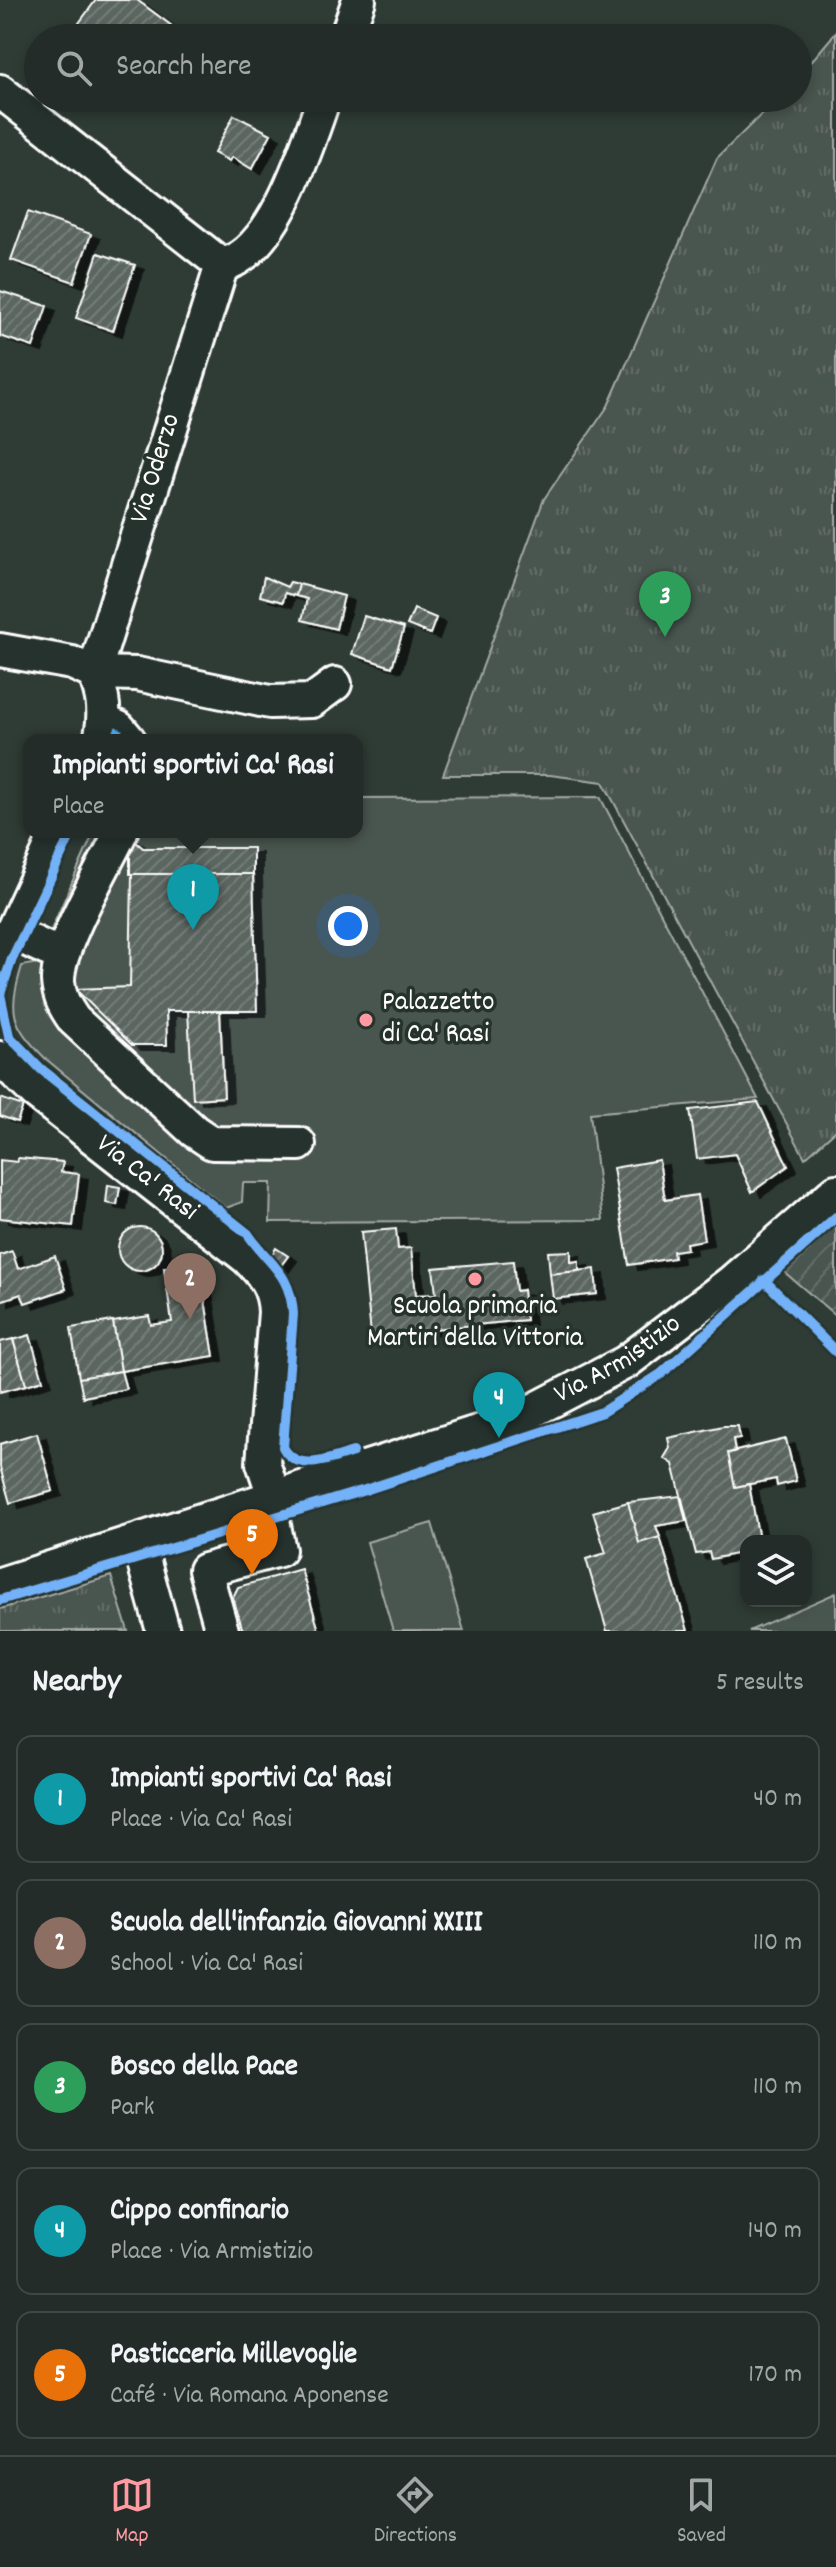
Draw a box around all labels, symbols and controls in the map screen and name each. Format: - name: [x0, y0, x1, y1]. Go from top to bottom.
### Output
- search box: [24, 24, 812, 112]
- icon: search: [52, 46, 96, 90]
- text: Search here: [116, 47, 252, 90]
- street label: Via Oderzo: [121, 409, 193, 529]
- pin: 3: [639, 571, 691, 637]
- popup: [23, 734, 363, 838]
- text: Impianti sportivi Ca' Rasi: [52, 746, 334, 789]
- text: Place: [52, 789, 104, 826]
- pin: 1: [167, 864, 219, 930]
- your location: [328, 906, 368, 946]
- place label: Palazzetto di Ca' Rasi: [382, 984, 494, 1056]
- marker: Palazzetto di Ca' Rasi: [357, 1011, 375, 1029]
- street label: Via Ca' Rasi: [86, 1126, 206, 1232]
- pin: 2: [164, 1253, 216, 1319]
- marker: Scuola primaria Martiri della Vittoria: [466, 1270, 484, 1288]
- place label: Scuola primaria Martiri della Vittoria: [367, 1288, 584, 1360]
- street label: Via Armistizio: [548, 1306, 691, 1416]
- pin: 4: [473, 1372, 525, 1438]
- pin: 5: [226, 1509, 278, 1575]
- map controls: [740, 1535, 812, 1607]
- button: layers: [740, 1535, 812, 1607]
- text: Nearby: [32, 1659, 121, 1708]
- text: 5 results: [716, 1665, 804, 1702]
- text: Impianti sportivi Ca' Rasi: [110, 1759, 391, 1802]
- text: 1: [57, 1781, 63, 1818]
- text: 40 m: [753, 1781, 802, 1818]
- text: Place · Via Ca' Rasi: [110, 1802, 292, 1839]
- text: Scuola dell'infanzia Giovanni XXIII: [110, 1903, 483, 1946]
- text: 2: [54, 1925, 66, 1962]
- text: 110 m: [753, 1925, 802, 1962]
- text: School · Via Ca' Rasi: [110, 1946, 303, 1983]
- text: Bosco della Pace: [110, 2047, 298, 2090]
- text: 3: [54, 2069, 66, 2106]
- text: 110 m: [753, 2069, 802, 2106]
- text: Park: [110, 2090, 154, 2127]
- text: Cippo confinario: [110, 2191, 289, 2234]
- text: 4: [55, 2213, 65, 2250]
- text: 140 m: [748, 2213, 802, 2250]
- text: Place · Via Armistizio: [110, 2234, 313, 2271]
- text: Pasticceria Millevoglie: [110, 2335, 357, 2378]
- text: 5: [54, 2357, 66, 2394]
- text: 170 m: [748, 2357, 802, 2394]
- text: Café · Via Romana Aponense: [110, 2378, 389, 2415]
- tab: Map: [110, 2473, 154, 2552]
- tab: Directions: [374, 2473, 457, 2552]
- tab: Saved: [677, 2473, 726, 2552]

